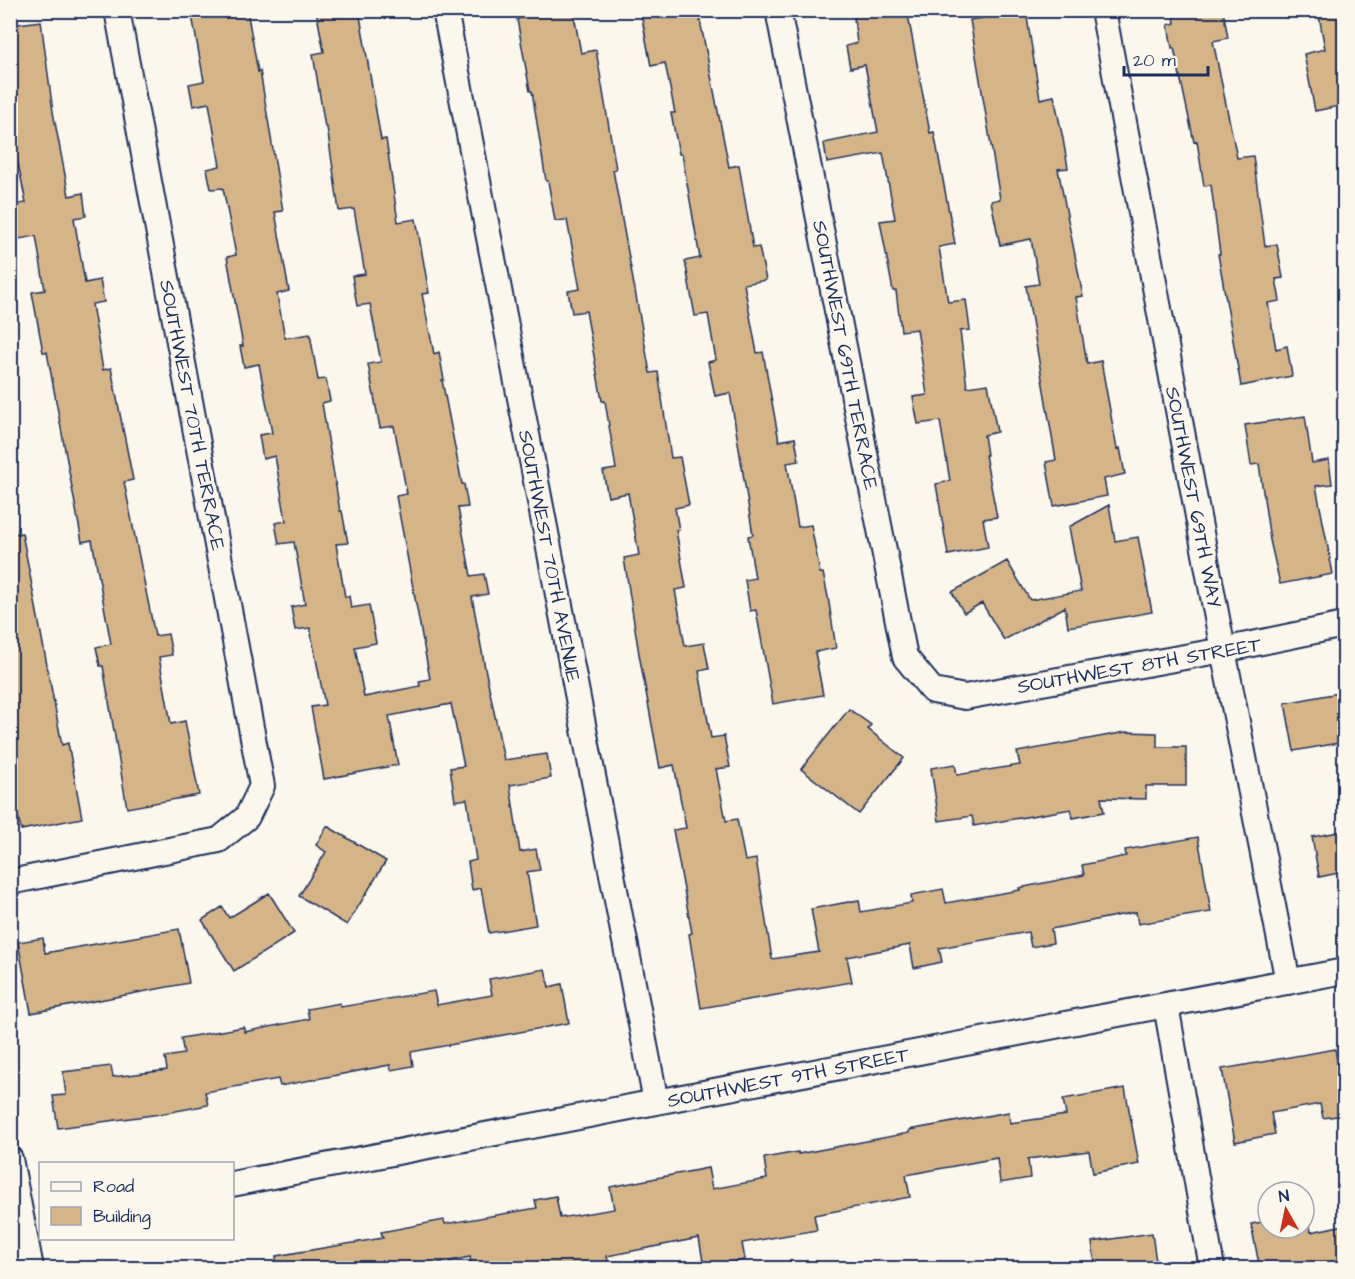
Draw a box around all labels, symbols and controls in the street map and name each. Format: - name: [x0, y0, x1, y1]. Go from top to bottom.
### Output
- scale bar: [1124, 39, 1208, 77]
- text: 20 m: [1133, 48, 1176, 73]
- street label: SOUTHWEST 69TH TERRACE: [805, 218, 885, 493]
- street label: SOUTHWEST 70TH TERRACE: [152, 277, 232, 553]
- street label: SOUTHWEST 69TH WAY: [1158, 384, 1228, 611]
- street label: SOUTHWEST 70TH AVENUE: [511, 428, 587, 685]
- street label: SOUTHWEST 8TH STREET: [1015, 631, 1264, 701]
- street label: SOUTHWEST 9TH STREET: [665, 1041, 912, 1115]
- legend: [39, 1162, 234, 1240]
- text: Road: [93, 1174, 134, 1199]
- north arrow: [1256, 1180, 1316, 1240]
- text: N: [1277, 1185, 1290, 1208]
- text: Building: [93, 1204, 151, 1230]

